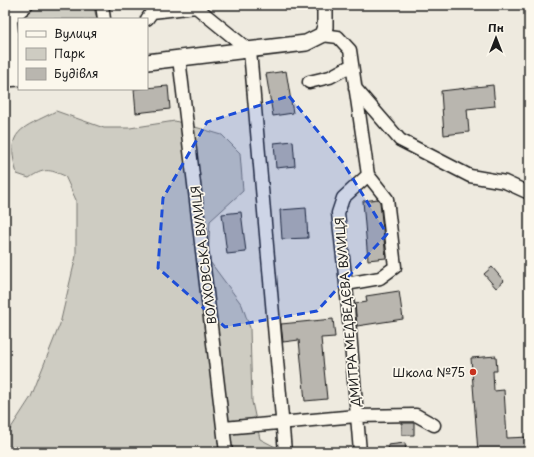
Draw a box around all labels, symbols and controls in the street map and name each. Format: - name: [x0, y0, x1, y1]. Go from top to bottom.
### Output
- legend: [18, 18, 148, 90]
- north arrow: [476, 18, 516, 58]
- text: Пн: [488, 19, 504, 36]
- text: Вулиця: [54, 24, 97, 42]
- text: Парк: [54, 44, 86, 62]
- text: Будівля: [54, 64, 99, 82]
- street label: ВОЛХОВСЬКА ВУЛИЦЯ: [186, 184, 220, 326]
- street label: ДМИТРА МЕДВЕДЄВА ВУЛИЦЯ: [330, 216, 364, 409]
- place label: Школа №75: [392, 363, 465, 381]
- marker: Школа №75: [468, 367, 478, 377]

